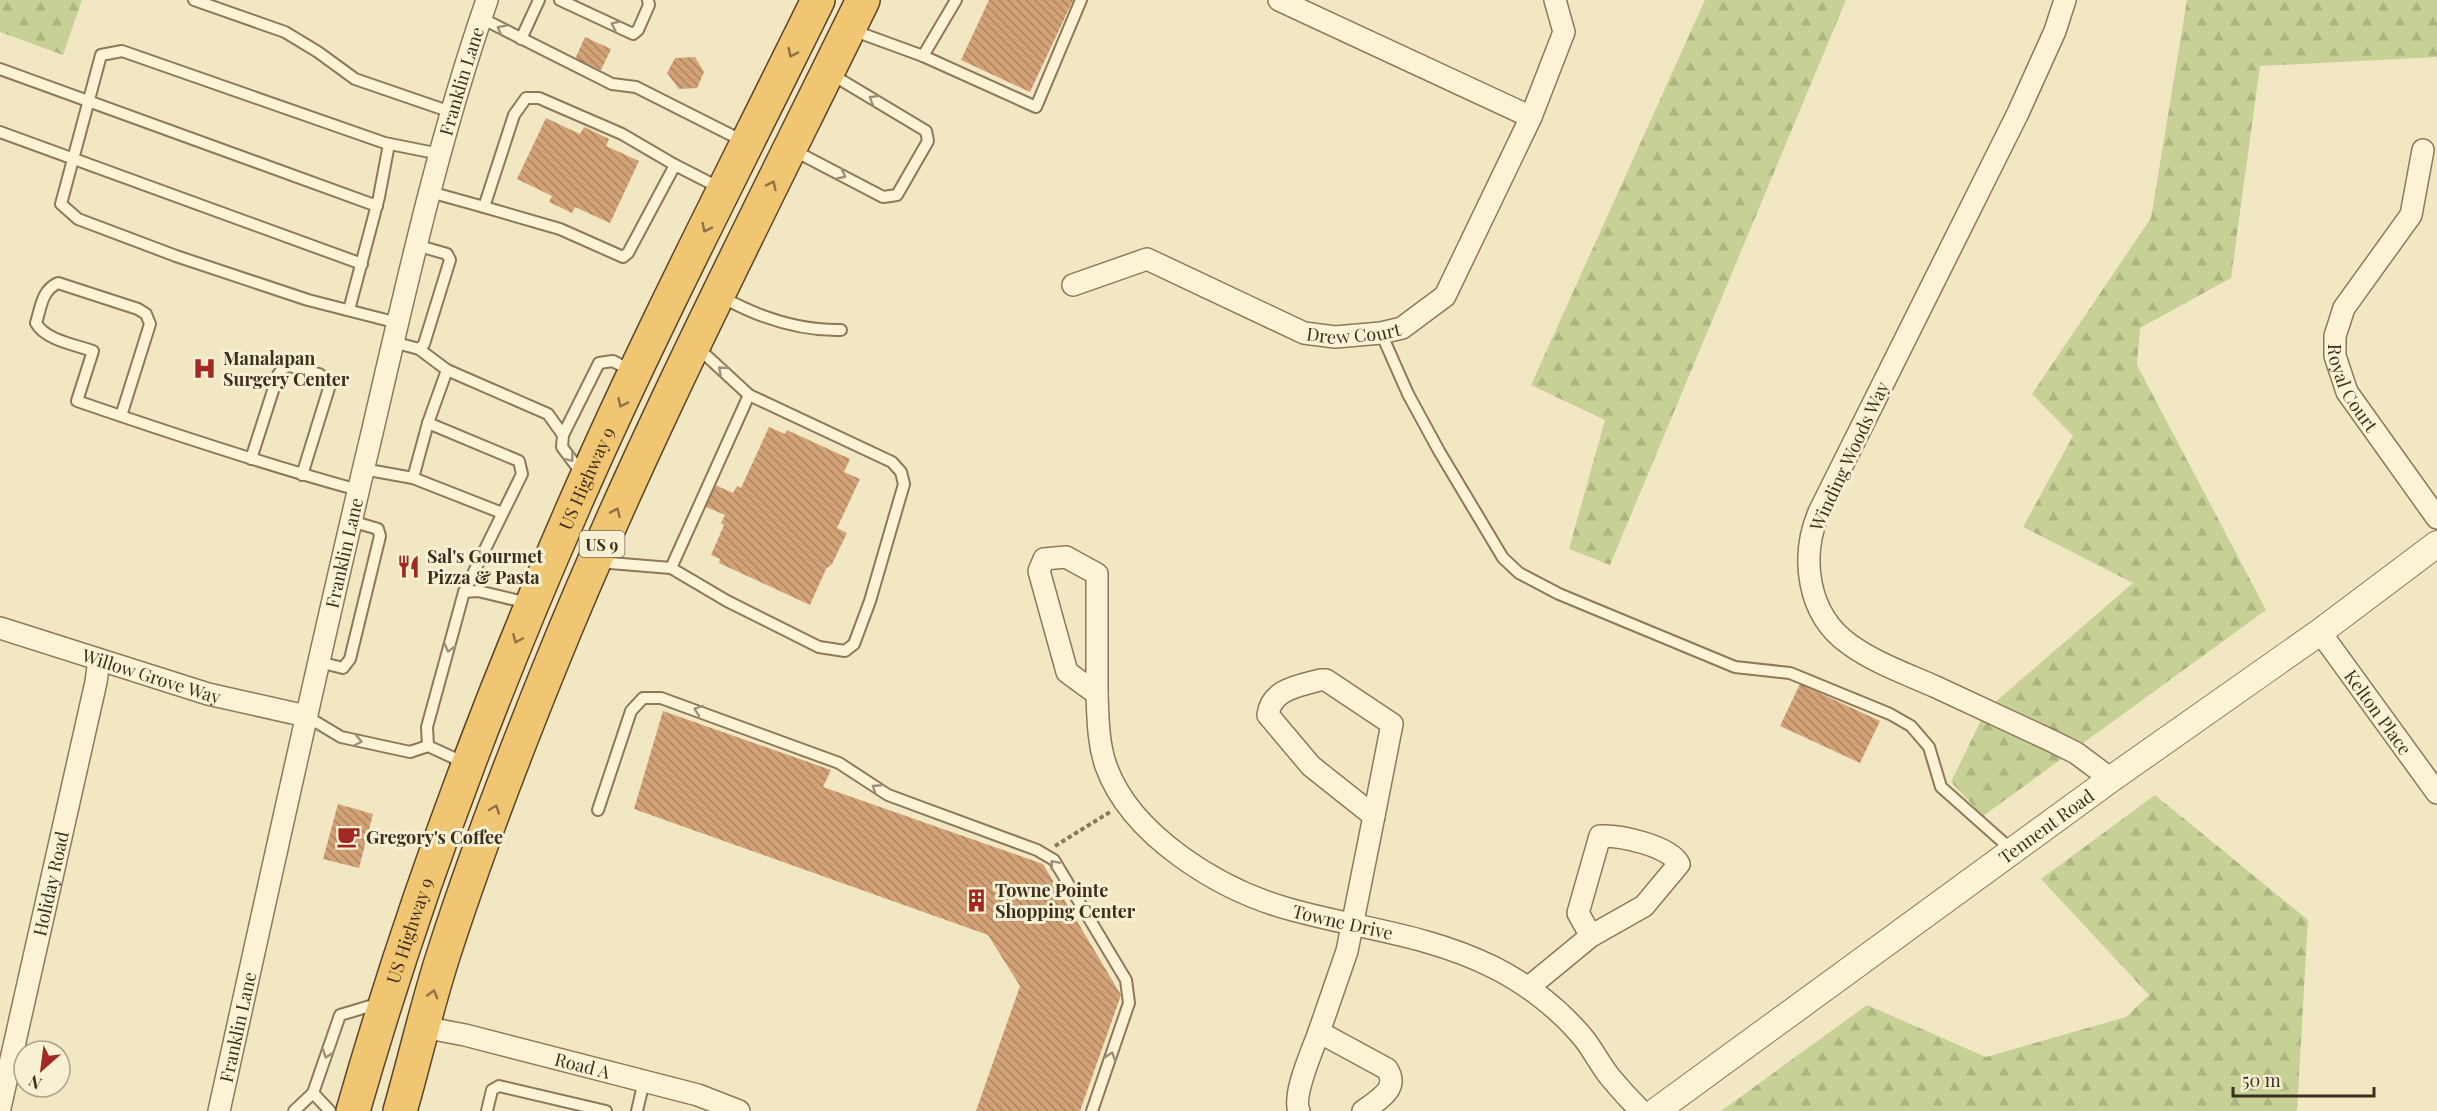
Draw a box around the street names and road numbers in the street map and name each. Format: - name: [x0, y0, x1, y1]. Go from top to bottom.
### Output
- street label: Franklin Lane: [433, 24, 489, 138]
- street label: Drew Court: [1305, 317, 1404, 349]
- street label: Royal Court: [2323, 344, 2384, 437]
- street label: Winding Woods Way: [1803, 377, 1894, 535]
- street label: US Highway 9: [553, 423, 620, 533]
- street label: Franklin Lane: [319, 495, 368, 610]
- road number: US 9: [580, 531, 624, 557]
- street label: Willow Grove Way: [78, 643, 223, 709]
- street label: Kelton Place: [2339, 665, 2417, 760]
- street label: Tennent Road: [1994, 783, 2099, 869]
- street label: Holiday Road: [27, 828, 74, 938]
- street label: US Highway 9: [380, 874, 438, 987]
- street label: Towne Drive: [1290, 899, 1395, 945]
- street label: Franklin Lane: [214, 970, 261, 1085]
- street label: Road A: [552, 1047, 613, 1084]

